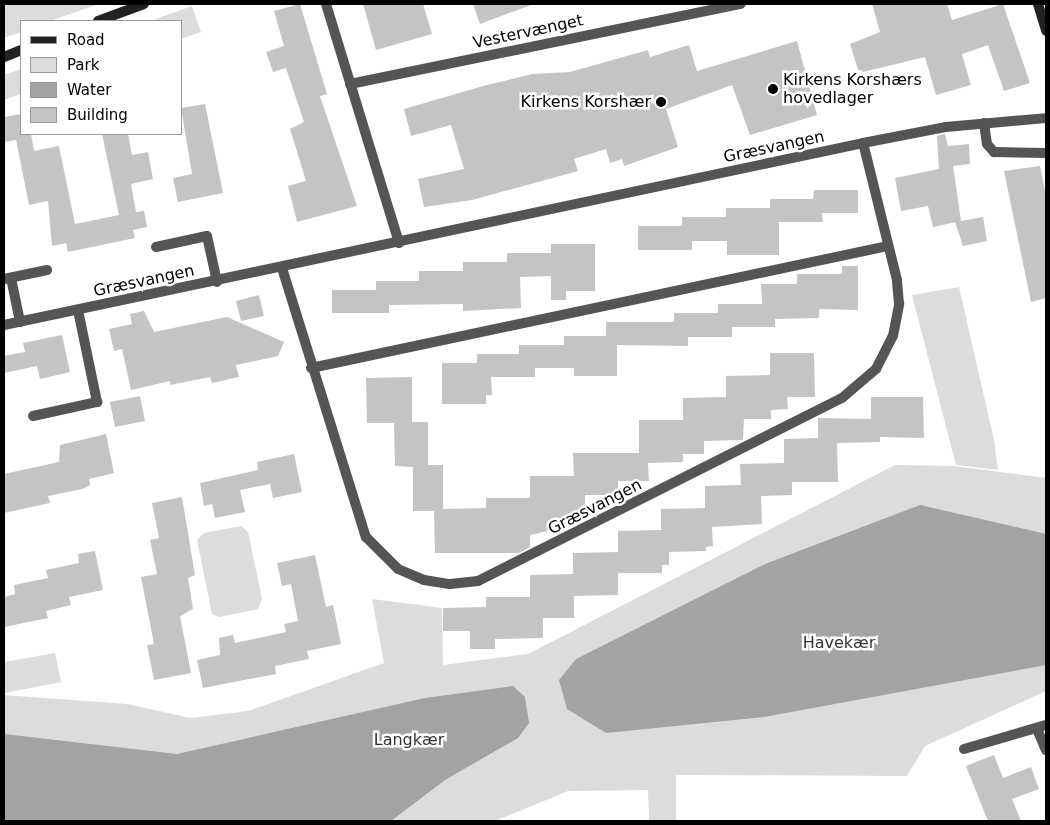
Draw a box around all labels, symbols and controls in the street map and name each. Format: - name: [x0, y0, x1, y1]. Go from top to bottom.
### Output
- street label: Vestervænget: [471, 11, 585, 53]
- legend: [20, 20, 182, 135]
- text: Road: [67, 31, 105, 49]
- text: Park: [67, 56, 99, 74]
- place label: Kirkens Korshærs hovedlager: [783, 70, 922, 108]
- text: Water: [67, 81, 111, 99]
- marker: Kirkens Korshærs hovedlager: [767, 83, 779, 95]
- place label: Kirkens Korshær: [521, 92, 651, 112]
- marker: Kirkens Korshær: [655, 96, 667, 108]
- text: Building: [67, 106, 128, 124]
- street label: Græsvangen: [722, 127, 826, 167]
- street label: Græsvangen: [92, 261, 196, 301]
- street label: Græsvangen: [545, 475, 645, 539]
- park label: Havekær: [803, 633, 875, 653]
- park label: Langkær: [374, 730, 444, 750]

